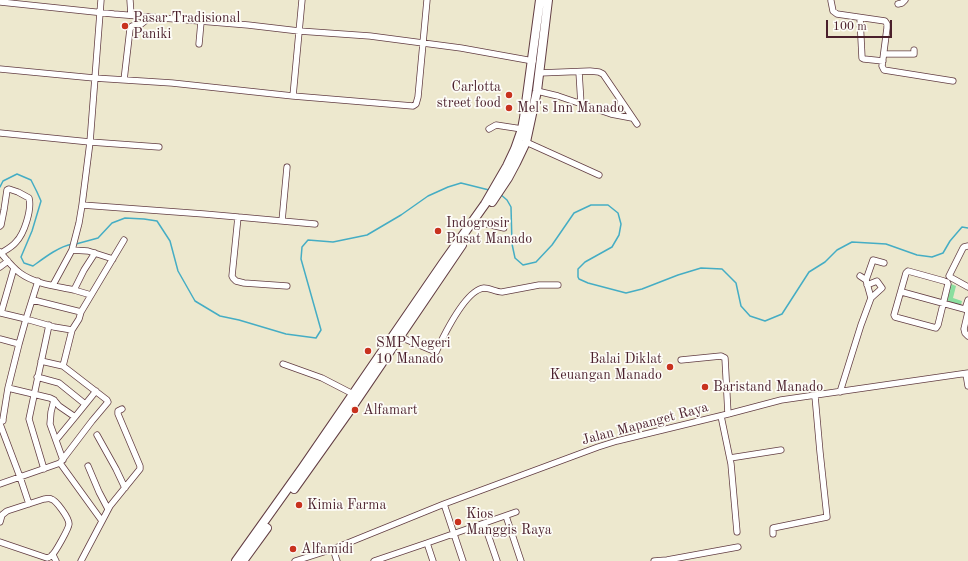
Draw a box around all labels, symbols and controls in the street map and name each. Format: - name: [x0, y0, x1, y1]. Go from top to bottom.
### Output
- place label: Pasar Tradisional Paniki: [133, 10, 240, 42]
- scale bar: [828, 12, 894, 38]
- marker: Pasar Tradisional Paniki: [120, 21, 130, 31]
- text: 100 m: [833, 21, 867, 33]
- place label: Carlotta street food: [437, 79, 501, 112]
- marker: Carlotta street food: [504, 90, 514, 100]
- place label: Mel's Inn Manado: [517, 100, 624, 116]
- marker: Mel's Inn Manado: [504, 103, 514, 113]
- place label: Indogrosir Pusat Manado: [446, 215, 532, 248]
- marker: Indogrosir Pusat Manado: [433, 226, 443, 236]
- place label: SMP Negeri 10 Manado: [376, 335, 451, 368]
- marker: SMP Negeri 10 Manado: [363, 346, 373, 356]
- place label: Balai Diklat Keuangan Manado: [550, 351, 662, 384]
- marker: Balai Diklat Keuangan Manado: [665, 362, 675, 372]
- place label: Baristand Manado: [713, 379, 823, 395]
- marker: Baristand Manado: [700, 382, 710, 392]
- street label: Jalan Mapanget Raya: [580, 399, 710, 449]
- place label: Alfamart: [363, 402, 418, 418]
- marker: Alfamart: [350, 405, 360, 415]
- place label: Kimia Farma: [307, 497, 386, 513]
- marker: Kimia Farma: [294, 500, 304, 510]
- place label: Kios Manggis Raya: [466, 506, 552, 538]
- marker: Kios Manggis Raya: [453, 517, 463, 527]
- place label: Alfamidi: [301, 541, 353, 557]
- marker: Alfamidi: [288, 544, 298, 554]

